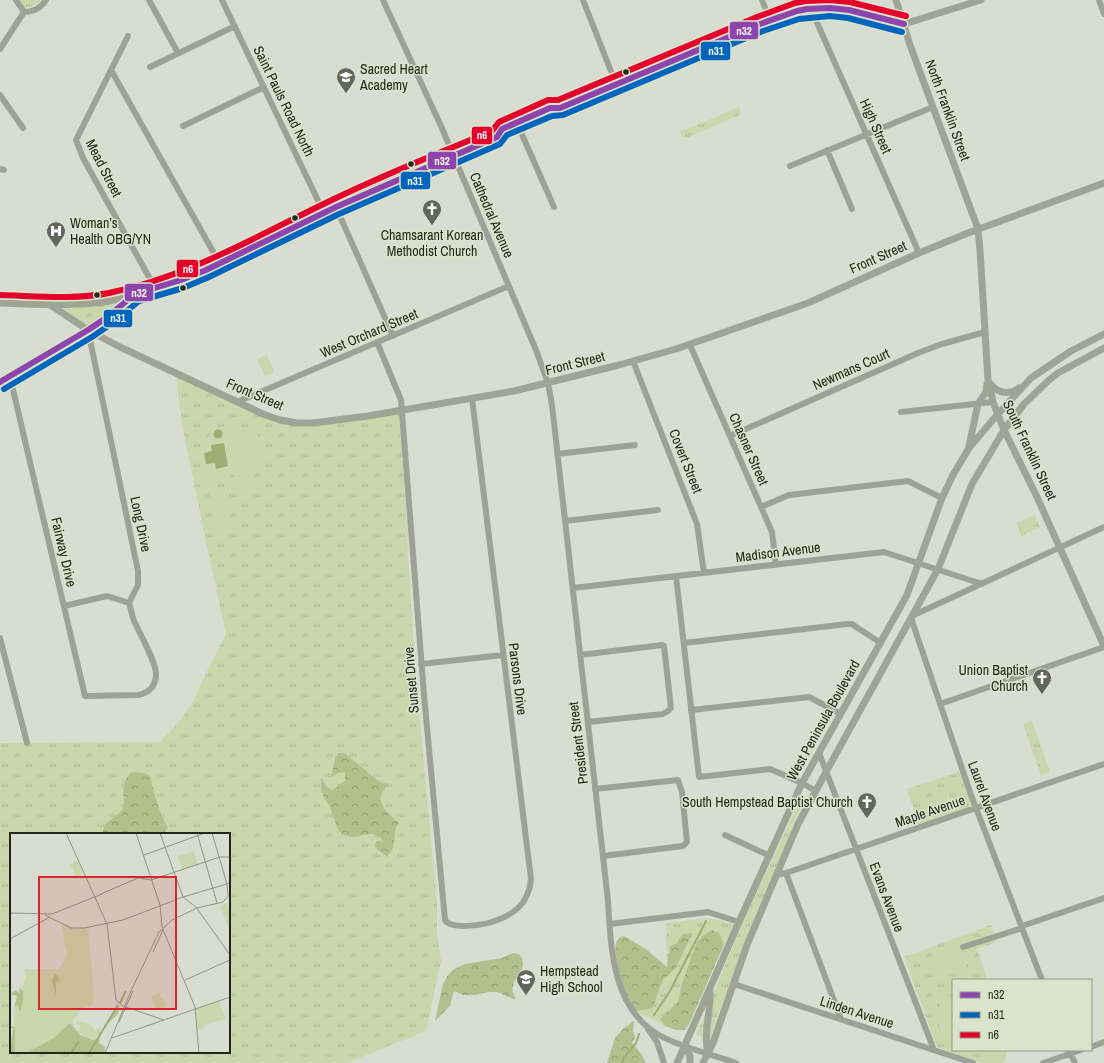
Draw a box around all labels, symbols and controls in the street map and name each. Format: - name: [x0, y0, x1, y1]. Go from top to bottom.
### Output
- line badge: n32: [729, 21, 759, 40]
- text: n32: [736, 24, 752, 38]
- line badge: n31: [700, 41, 731, 61]
- street label: Saint Pauls Road North: [249, 43, 319, 159]
- text: n31: [708, 44, 724, 58]
- street label: North Franklin Street: [921, 57, 975, 163]
- place label: Sacred Heart Academy: [359, 60, 428, 94]
- school or university icon: Sacred Heart Academy: [335, 66, 357, 94]
- unlabelled marker: [621, 67, 631, 77]
- street label: High Street: [856, 96, 896, 156]
- line badge: n6: [471, 126, 493, 145]
- text: n6: [477, 128, 487, 142]
- street label: Mead Street: [82, 136, 126, 200]
- line badge: n32: [427, 151, 457, 170]
- text: n32: [434, 154, 450, 168]
- unlabelled marker: [406, 159, 416, 169]
- street label: Cathedral Avenue: [466, 170, 518, 260]
- line badge: n31: [400, 171, 431, 190]
- text: n31: [407, 174, 423, 188]
- church icon: Chamsarant Korean Methodist Church: [421, 198, 443, 226]
- unlabelled marker: [290, 213, 300, 223]
- place label: Woman’s Health OBG/YN: [70, 214, 151, 248]
- hospital icon: Woman’s Health OBG/YN: [45, 220, 67, 248]
- place label: Chamsarant Korean Methodist Church: [381, 226, 483, 260]
- street label: Front Street: [847, 236, 909, 278]
- line badge: n6: [176, 259, 199, 278]
- text: n6: [183, 262, 193, 276]
- line badge: n32: [124, 283, 154, 302]
- unlabelled marker: [178, 283, 188, 293]
- text: n32: [131, 286, 147, 300]
- unlabelled marker: [92, 290, 102, 300]
- street label: West Orchard Street: [317, 304, 421, 362]
- line badge: n31: [103, 309, 133, 328]
- text: n31: [110, 311, 126, 325]
- street label: Newmans Court: [810, 344, 892, 394]
- street label: Front Street: [543, 347, 607, 379]
- street label: Front Street: [224, 374, 286, 414]
- street label: South Franklin Street: [999, 397, 1061, 503]
- street label: Chasner Street: [725, 410, 773, 488]
- street label: Covert Street: [665, 426, 707, 496]
- street label: Long Drive: [126, 495, 156, 553]
- street label: Fairway Drive: [47, 515, 81, 589]
- street label: Madison Avenue: [735, 538, 821, 566]
- street label: Parsons Drive: [505, 642, 531, 716]
- street label: Sunset Drive: [399, 646, 423, 714]
- street label: West Peninsula Boulevard: [782, 657, 864, 783]
- place label: Union Baptist Church: [958, 661, 1028, 695]
- church icon: Union Baptist Church: [1031, 667, 1053, 695]
- street label: President Street: [564, 701, 592, 785]
- street label: Laurel Avenue: [964, 759, 1006, 833]
- church icon: South Hempstead Baptist Church: [856, 791, 878, 819]
- street label: Maple Avenue: [893, 791, 967, 831]
- place label: South Hempstead Baptist Church: [682, 793, 853, 811]
- inset map: [10, 833, 230, 1053]
- street label: Evans Avenue: [865, 860, 909, 934]
- place label: Hempstead High School: [540, 962, 603, 996]
- school or university icon: Hempstead High School: [515, 968, 537, 996]
- legend: [952, 979, 1092, 1051]
- text: n32: [988, 987, 1004, 1003]
- street label: Linden Avenue: [818, 992, 896, 1032]
- text: n31: [988, 1007, 1005, 1023]
- text: n6: [988, 1027, 999, 1043]

